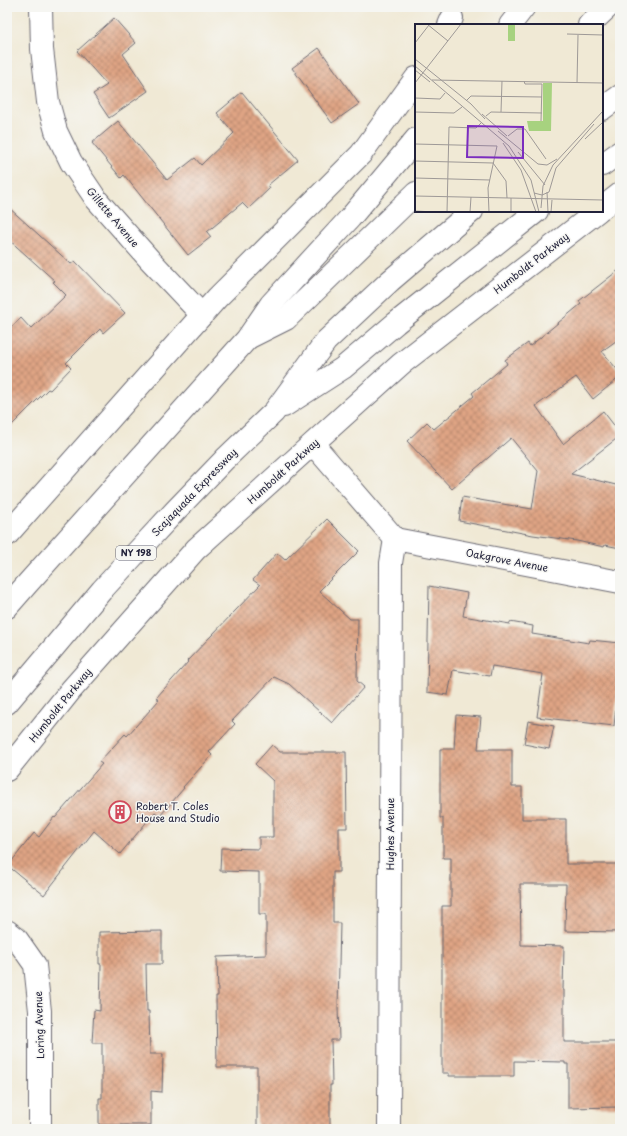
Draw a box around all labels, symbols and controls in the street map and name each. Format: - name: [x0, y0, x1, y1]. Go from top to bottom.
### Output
- inset map: [415, 24, 603, 212]
- street label: Gillette Avenue: [84, 183, 143, 250]
- street label: Humboldt Parkway: [490, 228, 572, 298]
- street label: Humboldt Parkway: [244, 434, 322, 508]
- street label: Scajaquada Expressway: [148, 444, 240, 540]
- street label: Oakgrove Avenue: [465, 544, 550, 575]
- road number: NY 198: [116, 546, 156, 560]
- street label: Humboldt Parkway: [25, 664, 95, 746]
- street label: Hughes Avenue: [382, 797, 397, 870]
- place label: Robert T. Coles House and Studio: [136, 798, 220, 825]
- building icon: Robert T. Coles House and Studio: [107, 799, 133, 825]
- street label: Loring Avenue: [30, 990, 47, 1059]

